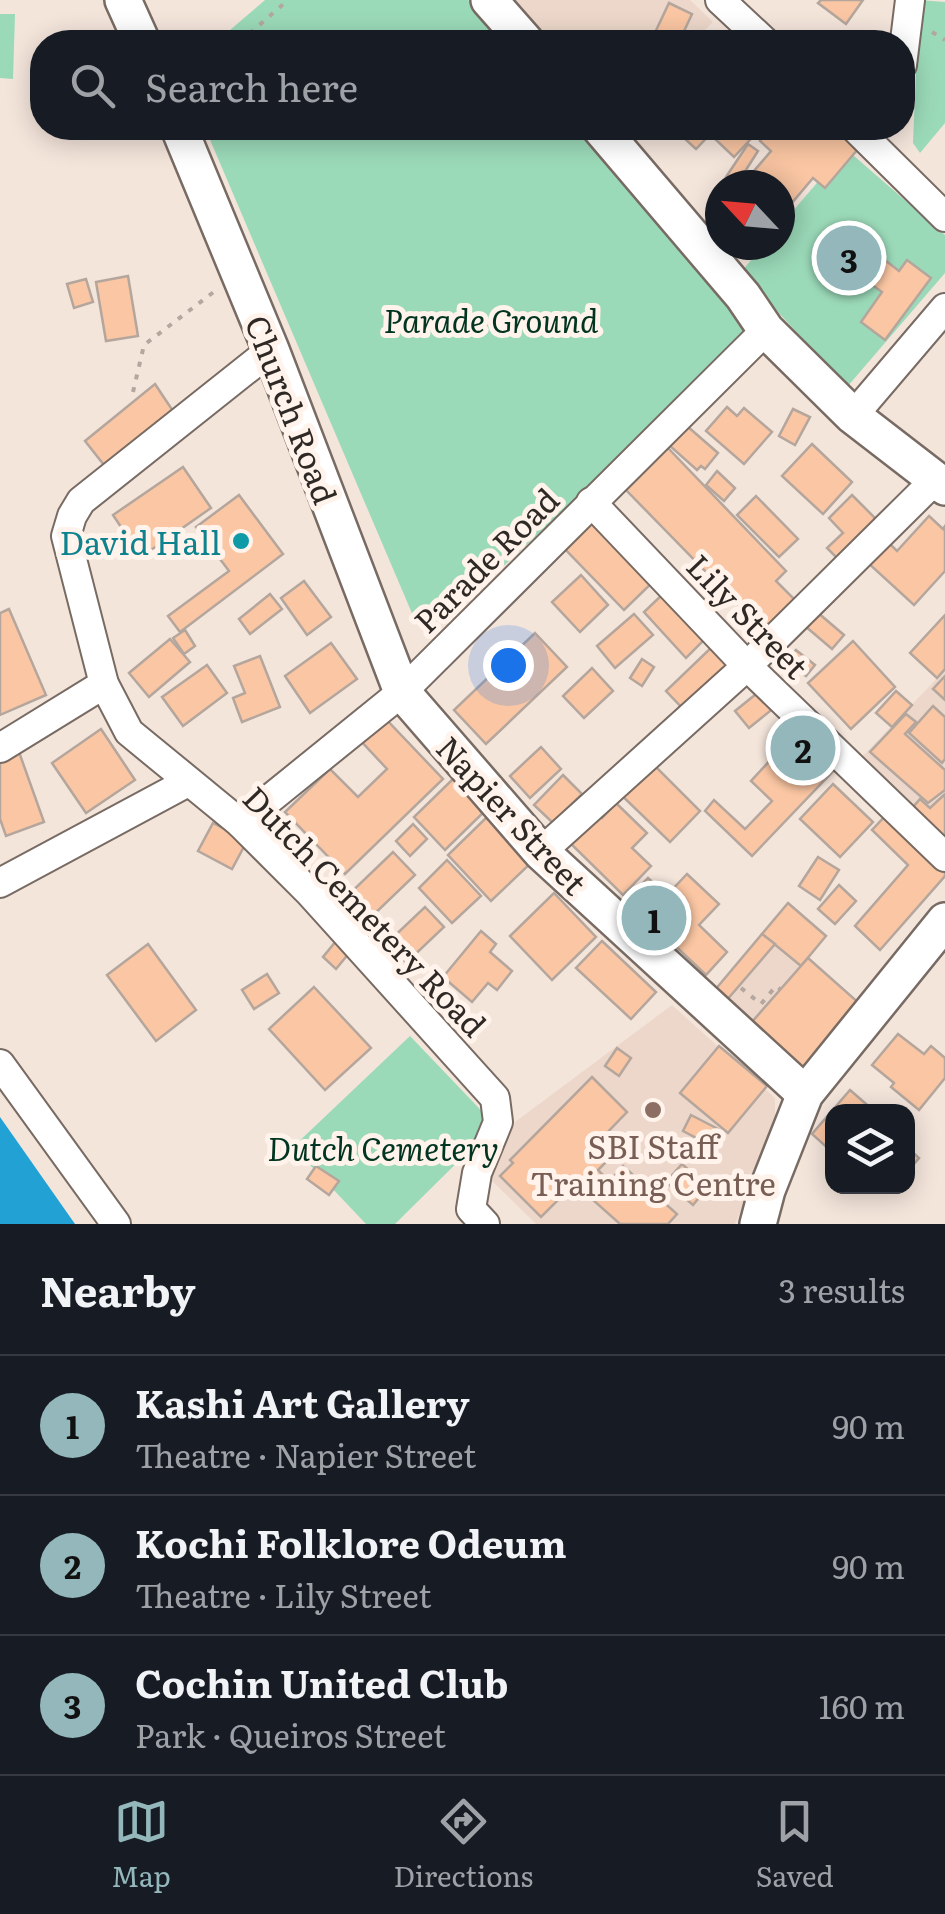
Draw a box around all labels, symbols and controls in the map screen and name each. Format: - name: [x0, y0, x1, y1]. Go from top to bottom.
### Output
- search box: [30, 30, 915, 140]
- text: Search here: [145, 57, 358, 114]
- icon: search: [65, 58, 120, 113]
- north arrow: [705, 170, 795, 260]
- pin: 3: [816, 220, 882, 296]
- park label: Parade Ground: [384, 295, 599, 343]
- street label: Church Road: [235, 308, 351, 510]
- street label: Parade Road: [401, 475, 569, 643]
- place label: David Hall: [59, 517, 221, 565]
- marker: David Hall: [230, 530, 252, 552]
- street label: Lily Street: [677, 542, 821, 688]
- your location: [483, 640, 534, 691]
- pin: 2: [770, 710, 836, 786]
- street label: Napier Street: [427, 724, 599, 904]
- street label: Dutch Cemetery Road: [233, 774, 499, 1046]
- pin: 1: [622, 880, 686, 956]
- marker: SBI Staff Training Centre: [642, 1099, 664, 1121]
- map controls: [825, 1104, 915, 1194]
- button: layers: [825, 1104, 915, 1194]
- place label: SBI Staff Training Centre: [530, 1121, 776, 1206]
- park label: Dutch Cemetery: [267, 1123, 499, 1171]
- text: Nearby: [40, 1258, 196, 1320]
- text: 3 results: [779, 1265, 905, 1313]
- text: Kashi Art Gallery: [135, 1373, 469, 1430]
- text: 1: [66, 1401, 79, 1449]
- text: 90 m: [832, 1401, 905, 1449]
- text: Theatre · Napier Street: [135, 1430, 476, 1478]
- text: Kochi Folklore Odeum: [135, 1513, 567, 1570]
- text: 2: [64, 1541, 81, 1589]
- text: 90 m: [832, 1541, 905, 1589]
- text: Theatre · Lily Street: [135, 1570, 431, 1618]
- text: Cochin United Club: [135, 1653, 508, 1710]
- text: 3: [64, 1681, 81, 1729]
- text: 160 m: [819, 1681, 905, 1729]
- text: Park · Queiros Street: [135, 1710, 446, 1758]
- tab: Map: [111, 1794, 171, 1896]
- tab: Directions: [393, 1794, 533, 1896]
- tab: Saved: [756, 1794, 834, 1896]

